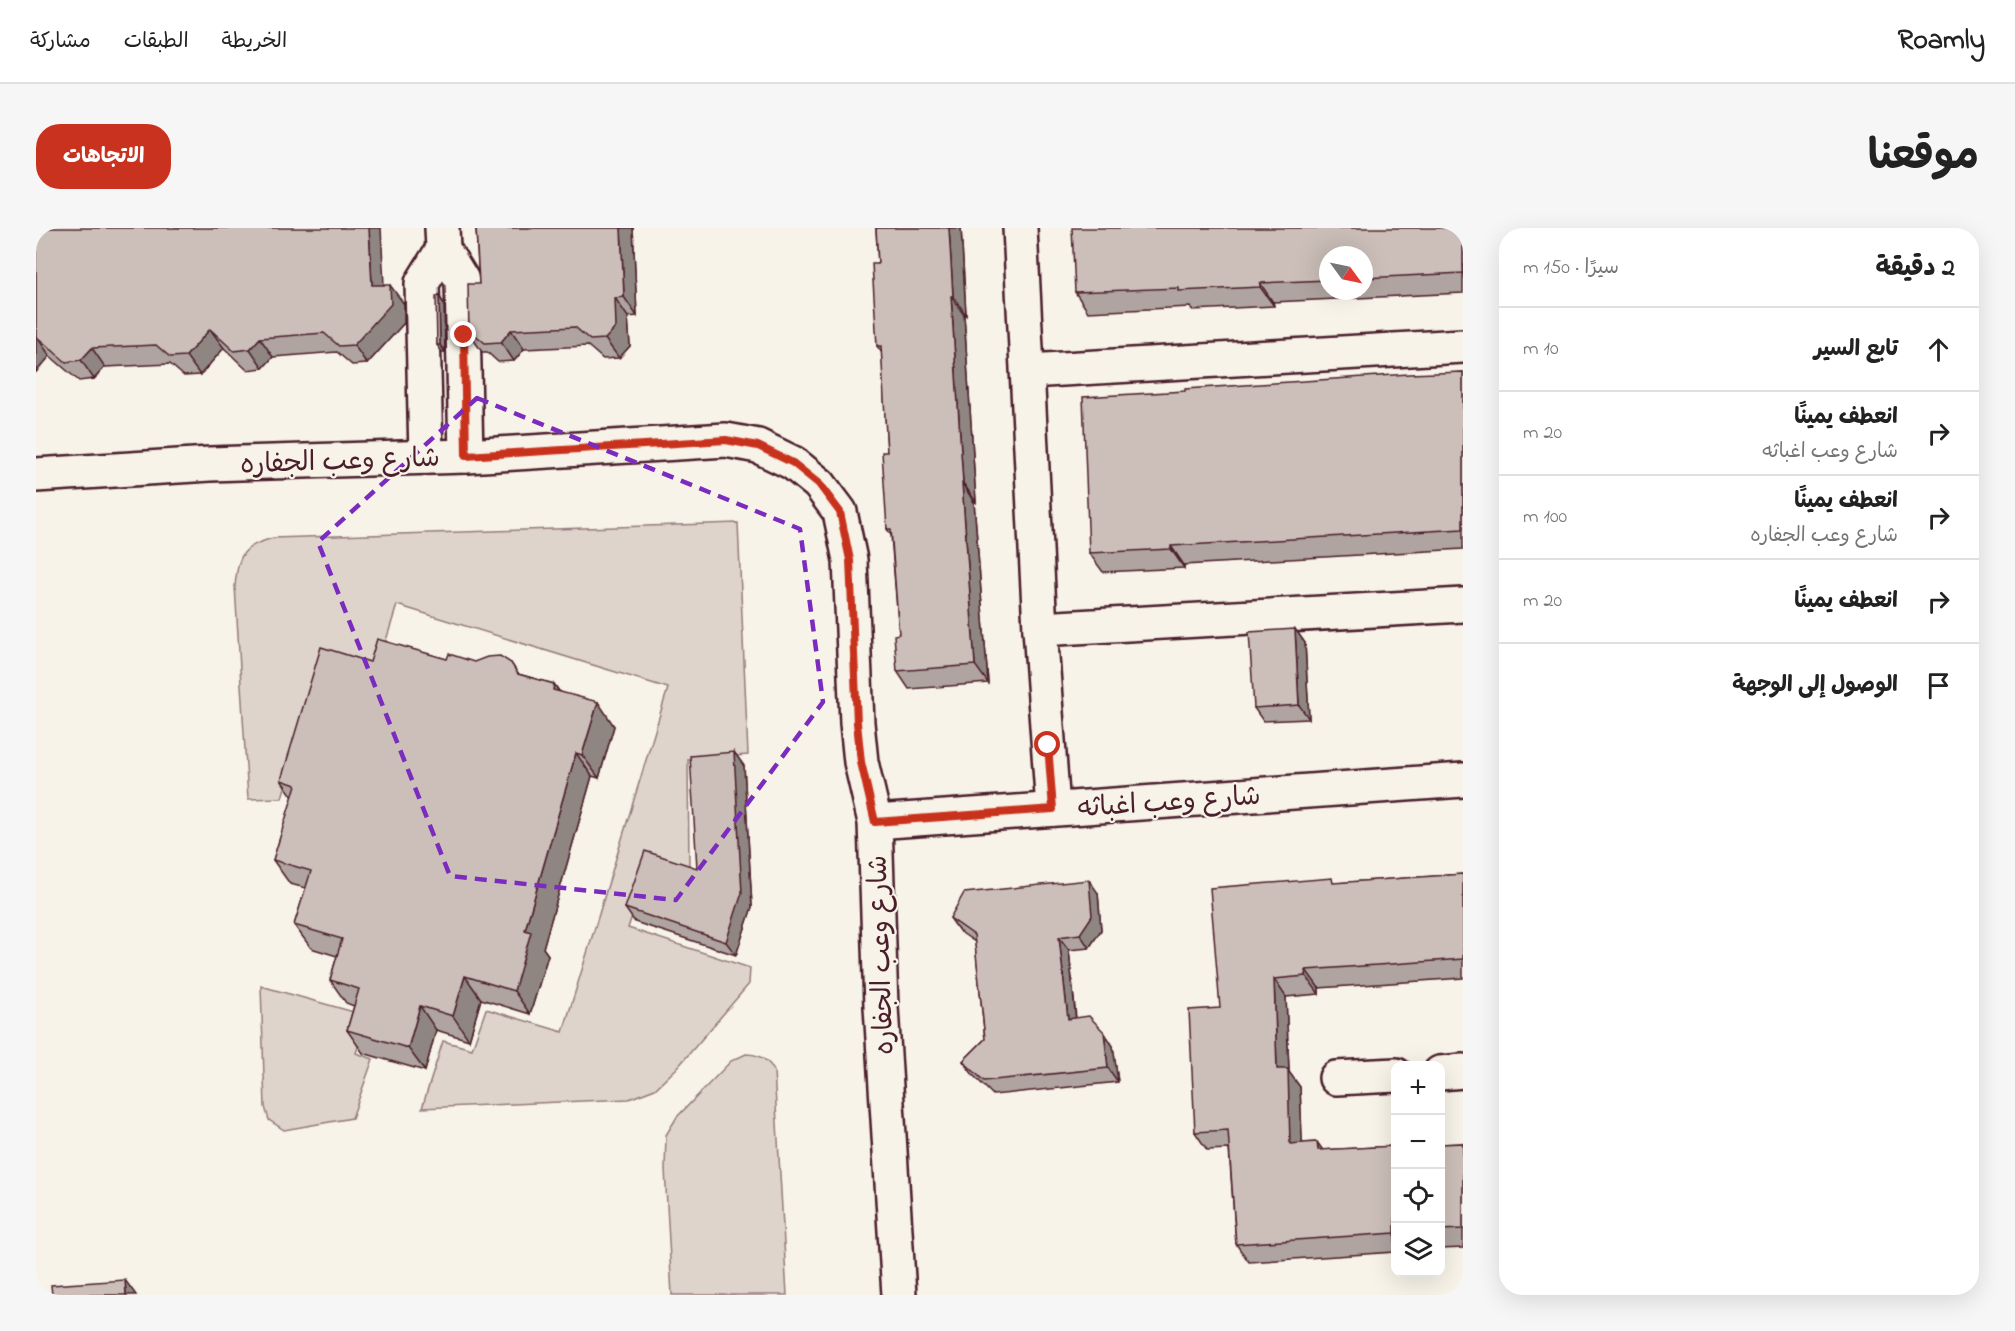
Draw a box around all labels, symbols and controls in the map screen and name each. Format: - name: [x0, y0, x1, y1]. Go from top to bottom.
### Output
- text: Roamly: [1898, 21, 1985, 62]
- text: مشاركة: [30, 27, 91, 57]
- text: الطبقات: [124, 27, 189, 57]
- text: الخريطة: [222, 27, 287, 57]
- button: الاتجاهات: [36, 124, 171, 189]
- text: موقعنا: [1868, 127, 1979, 188]
- north arrow: [1319, 246, 1373, 300]
- text: 2 دقيقة: [1876, 250, 1955, 288]
- text: سيرًا · 150 m: [1523, 254, 1619, 283]
- route end: [450, 321, 476, 347]
- icon: ahead: [1922, 333, 1955, 366]
- text: تابع السير: [1814, 334, 1898, 366]
- text: 10 m: [1523, 335, 1559, 364]
- text: انعطف يمينًا: [1794, 402, 1898, 434]
- icon: right: [1922, 417, 1955, 450]
- text: 20 m: [1523, 419, 1562, 448]
- text: شارع وعب اغباثه: [1762, 438, 1898, 467]
- street label: شارع وعب الجفاره: [240, 440, 441, 485]
- text: انعطف يمينًا: [1794, 486, 1898, 518]
- icon: right: [1922, 501, 1955, 534]
- text: 100 m: [1523, 503, 1567, 532]
- text: شارع وعب الجفاره: [1750, 522, 1898, 551]
- icon: right: [1922, 585, 1955, 618]
- text: انعطف يمينًا: [1794, 586, 1898, 618]
- text: 20 m: [1523, 587, 1562, 616]
- icon: arrive: [1922, 669, 1955, 702]
- text: الوصول إلى الوجهة: [1732, 670, 1898, 702]
- route start: [1034, 731, 1060, 757]
- street label: شارع وعب اغباثه: [1076, 778, 1262, 829]
- street label: شارع وعب الجفاره: [860, 854, 905, 1055]
- map controls: [1391, 1061, 1445, 1277]
- button: +: [1391, 1061, 1445, 1115]
- button: −: [1391, 1115, 1445, 1169]
- button: locate: [1391, 1169, 1445, 1223]
- button: layers: [1391, 1223, 1445, 1277]

